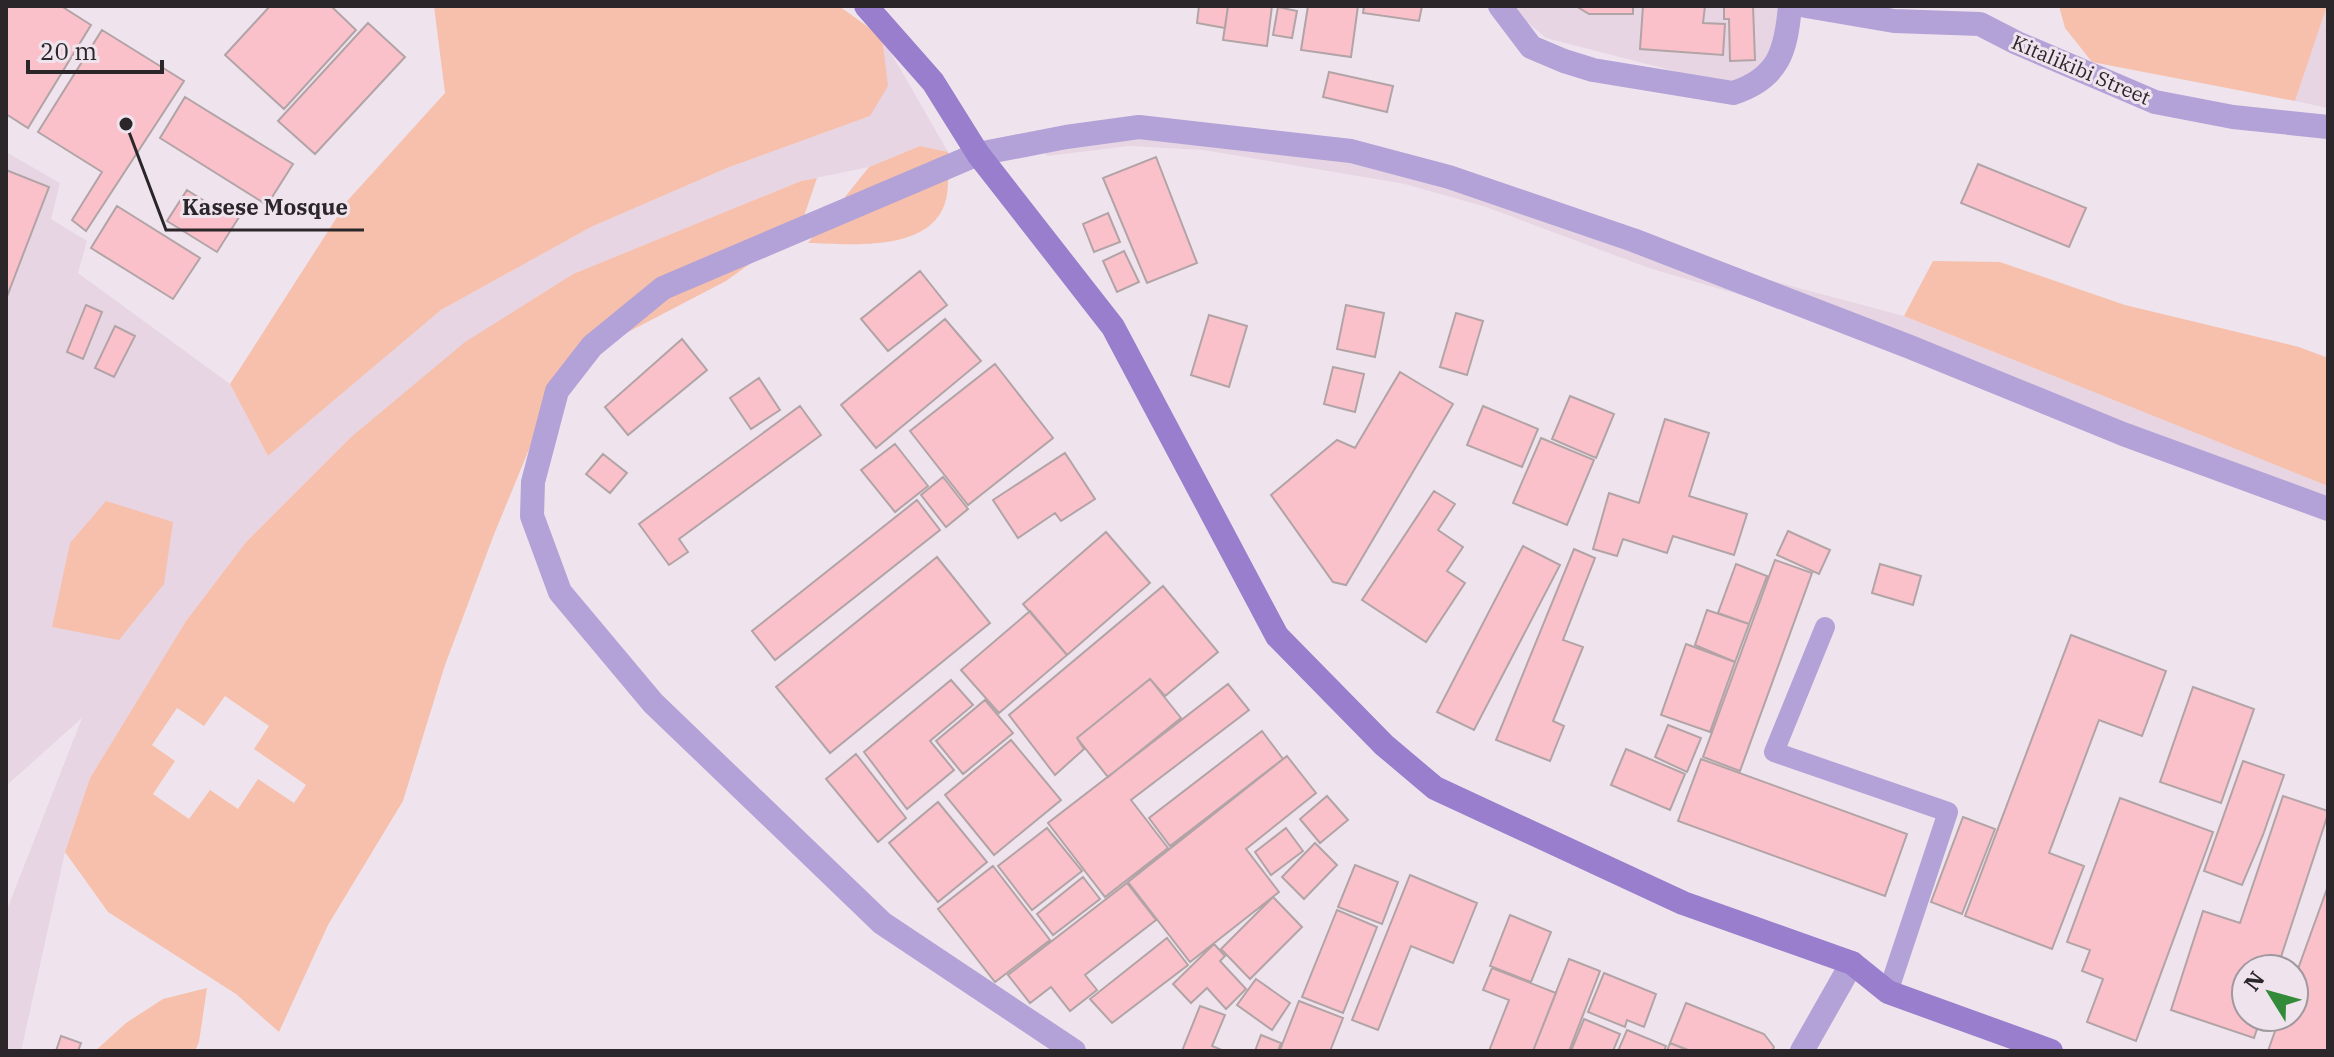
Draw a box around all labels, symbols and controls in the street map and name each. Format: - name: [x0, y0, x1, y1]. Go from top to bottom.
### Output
- scale bar: [28, 24, 162, 74]
- street label: Kitalikibi Street: [2008, 28, 2154, 111]
- text: 20 m: [40, 35, 97, 67]
- callout: Kasese Mosque: [166, 184, 364, 230]
- text: Kasese Mosque: [182, 192, 348, 221]
- north arrow: [2230, 953, 2310, 1033]
- text: N: [2237, 965, 2270, 996]

